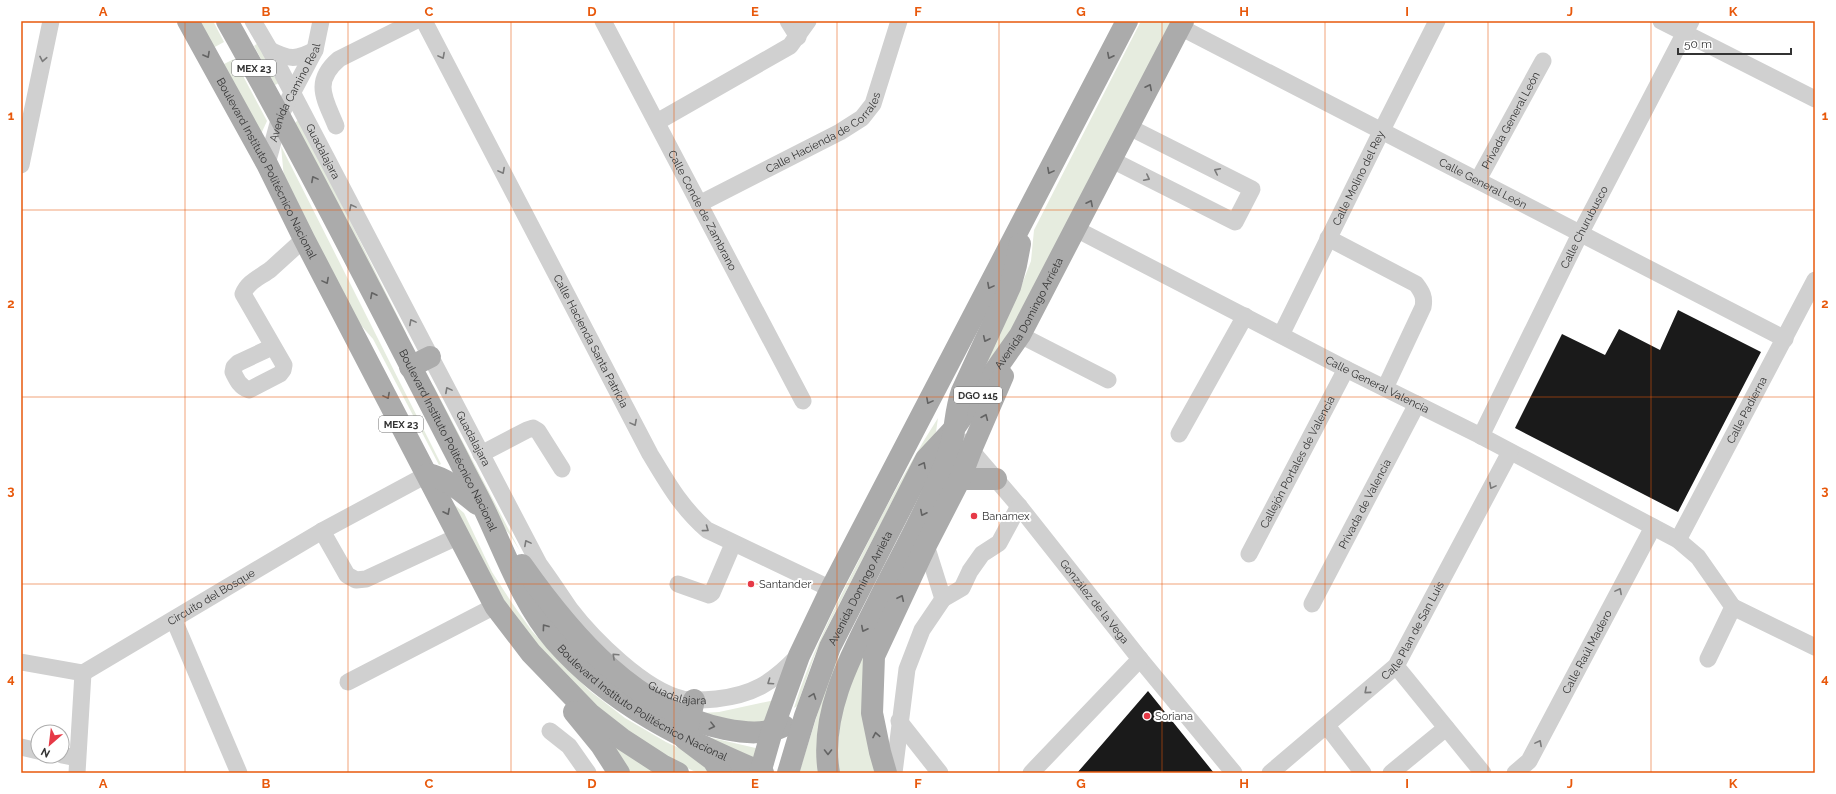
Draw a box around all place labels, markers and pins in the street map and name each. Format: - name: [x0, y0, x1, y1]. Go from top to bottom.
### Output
- place label: Banamex: [982, 510, 1030, 523]
- marker: Banamex: [969, 511, 979, 521]
- place label: Santander: [759, 578, 811, 591]
- marker: Santander: [746, 579, 756, 589]
- place label: Soriana: [1155, 710, 1193, 723]
- marker: Soriana: [1142, 711, 1152, 721]

